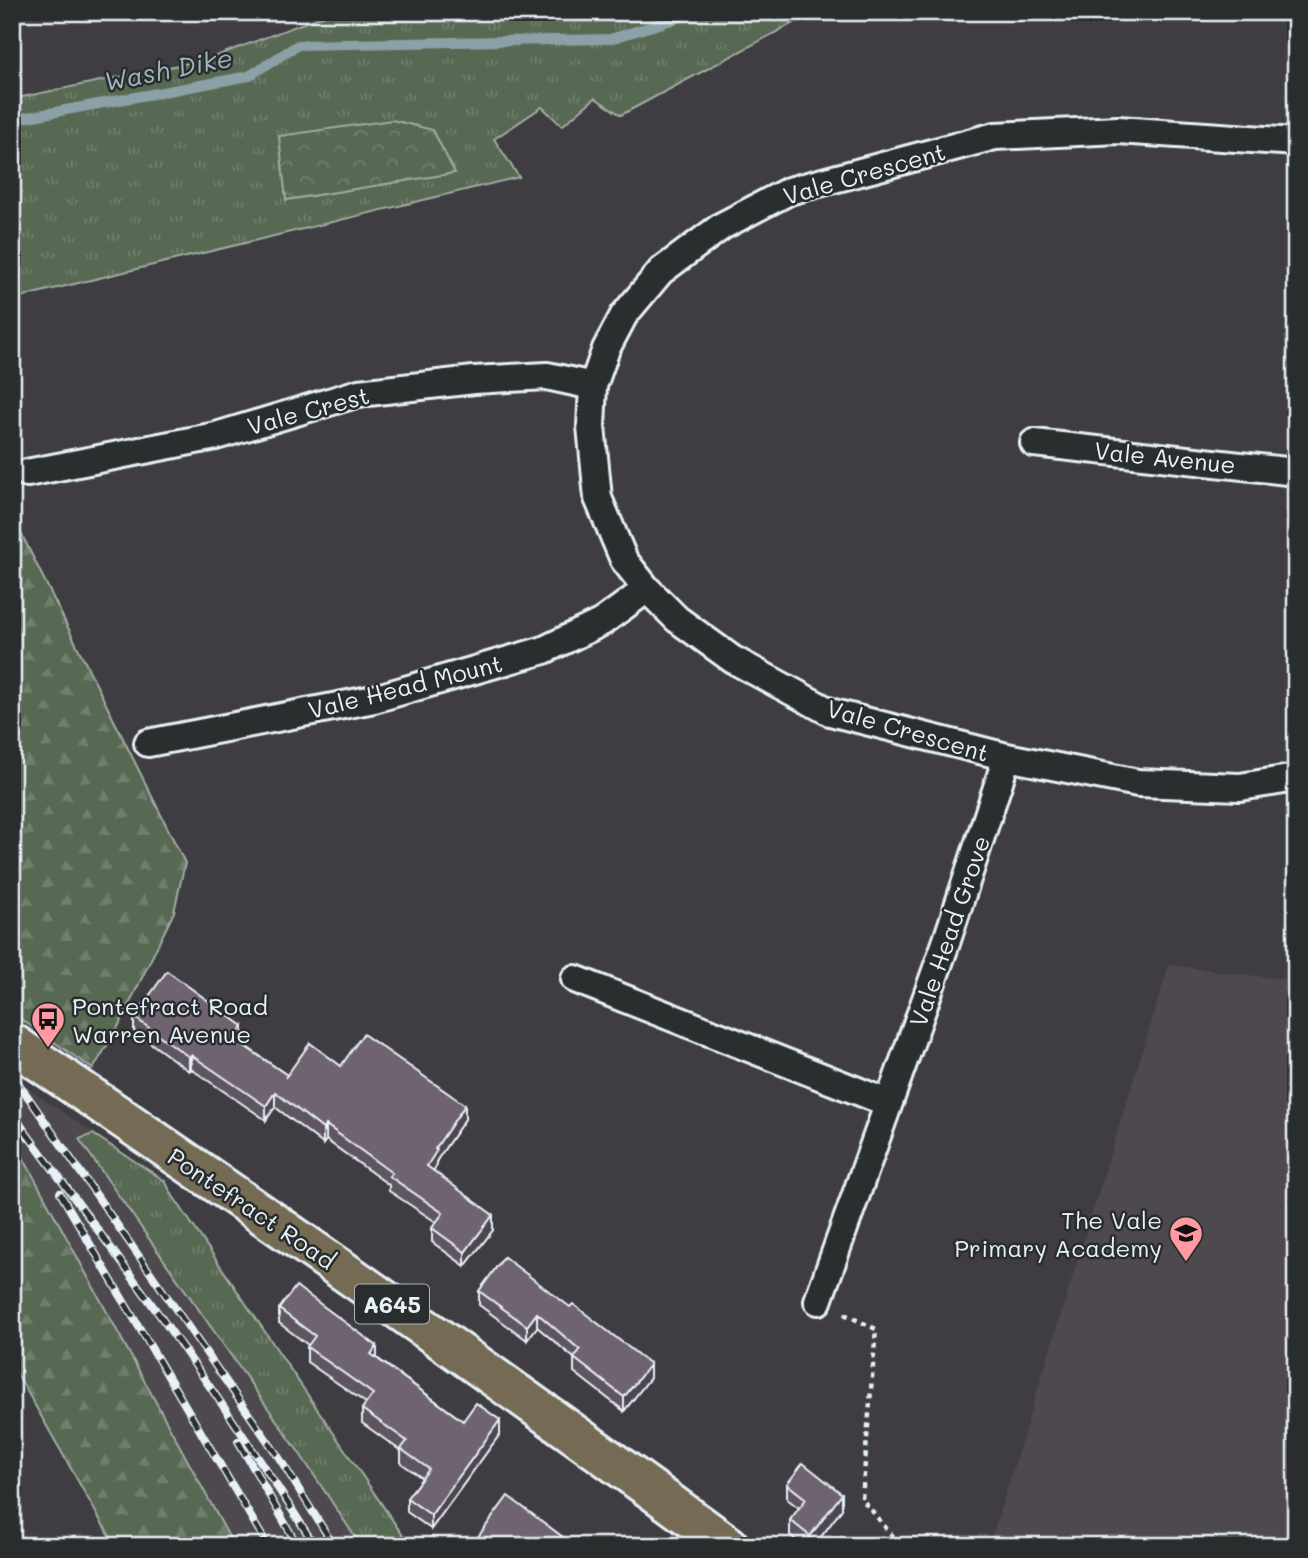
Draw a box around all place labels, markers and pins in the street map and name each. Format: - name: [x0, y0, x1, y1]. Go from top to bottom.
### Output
- place label: Pontefract Road Warren Avenue: [72, 990, 268, 1049]
- bus stop icon: Pontefract Road Warren Avenue: [29, 1000, 67, 1049]
- place label: The Vale Primary Academy: [954, 1204, 1162, 1263]
- school or university icon: The Vale Primary Academy: [1167, 1214, 1205, 1263]

